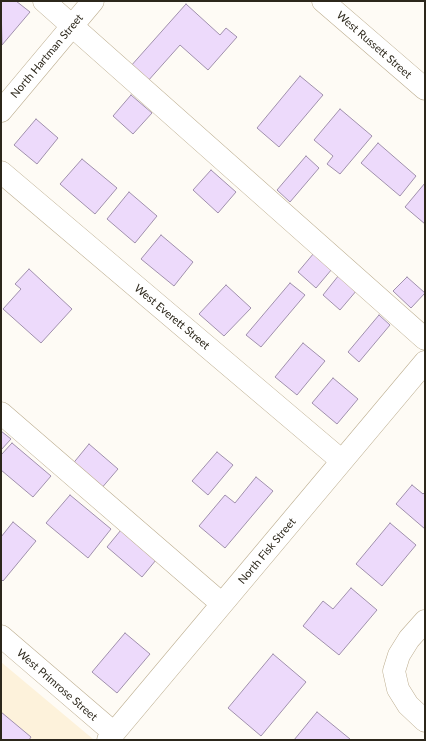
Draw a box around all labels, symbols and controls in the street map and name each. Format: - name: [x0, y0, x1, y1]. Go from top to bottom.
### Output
- street label: West Russett Street: [334, 9, 414, 81]
- street label: North Hartman Street: [8, 11, 86, 101]
- street label: West Everett Street: [132, 282, 212, 352]
- street label: North Fisk Street: [235, 515, 299, 587]
- street label: West Primrose Street: [14, 646, 100, 724]

